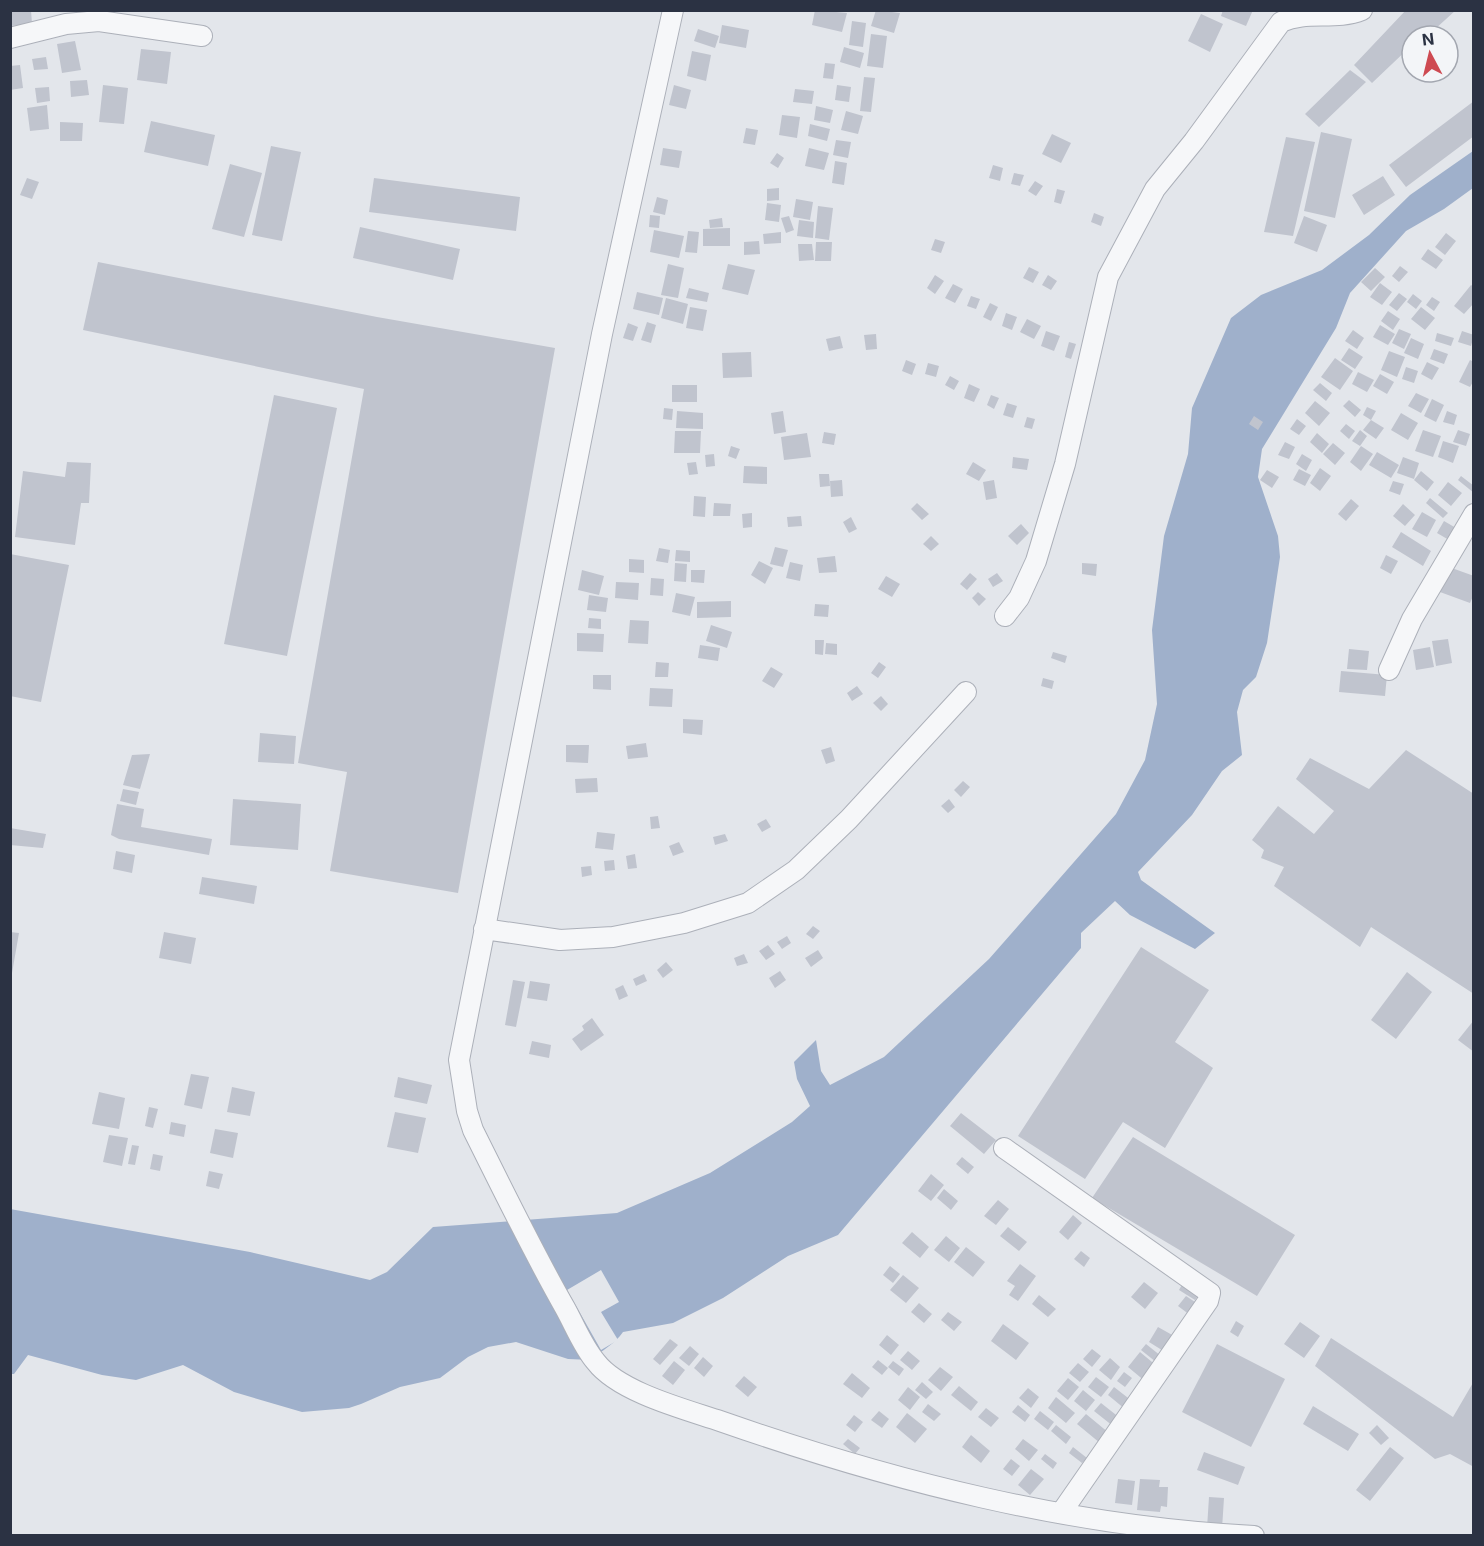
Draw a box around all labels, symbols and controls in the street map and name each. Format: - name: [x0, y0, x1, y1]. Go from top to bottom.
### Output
- north arrow: [1400, 24, 1460, 84]
- text: N: [1421, 28, 1435, 50]

